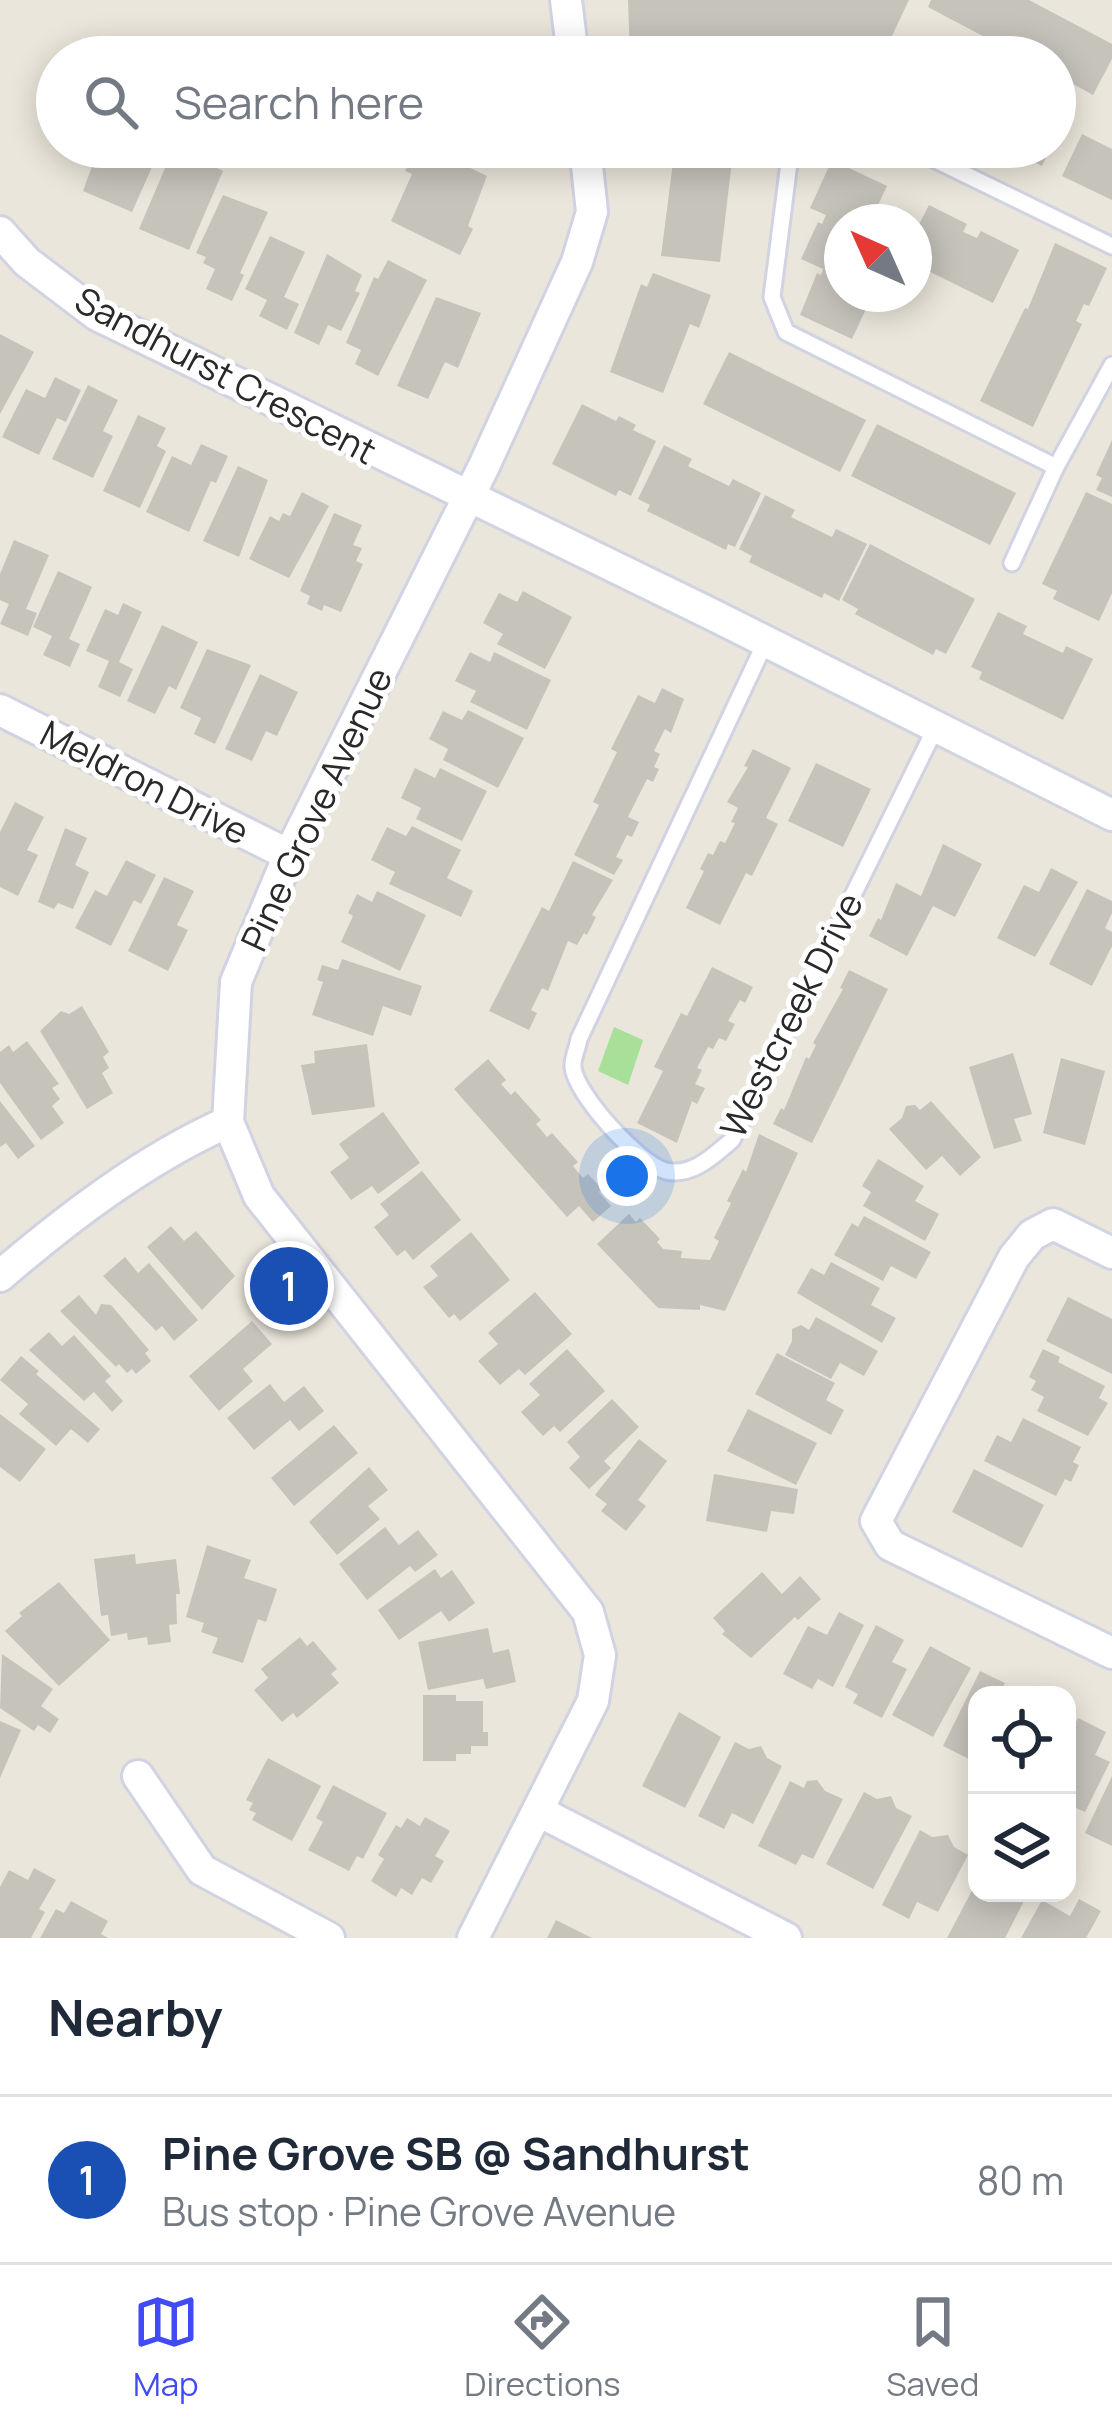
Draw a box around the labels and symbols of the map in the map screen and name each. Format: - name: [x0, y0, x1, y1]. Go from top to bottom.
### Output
- north arrow: [824, 204, 932, 312]
- street label: Sandhurst Crescent: [67, 275, 385, 475]
- street label: Pine Grove Avenue: [229, 659, 403, 959]
- street label: Meldron Drive: [32, 708, 258, 856]
- street label: Westcreek Drive: [708, 884, 874, 1146]
- your location: [597, 1146, 657, 1206]
- pin: 1: [250, 1241, 328, 1331]

